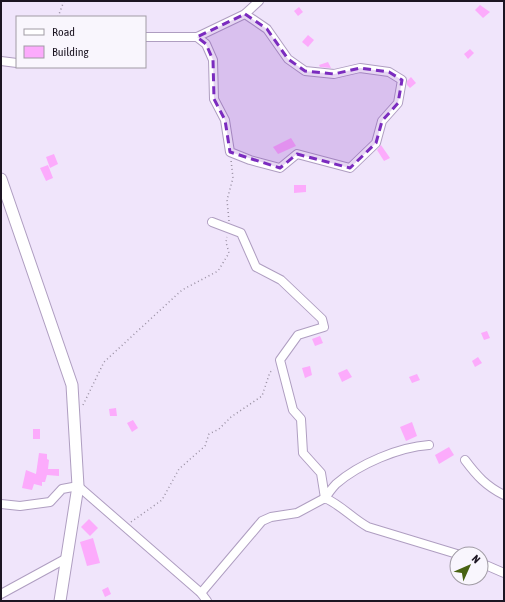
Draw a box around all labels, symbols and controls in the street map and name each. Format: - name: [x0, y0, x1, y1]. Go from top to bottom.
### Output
- legend: [16, 16, 146, 68]
- text: Road: [52, 25, 75, 39]
- text: Building: [52, 45, 90, 59]
- north arrow: [449, 546, 489, 586]
- text: N: [470, 552, 483, 565]

